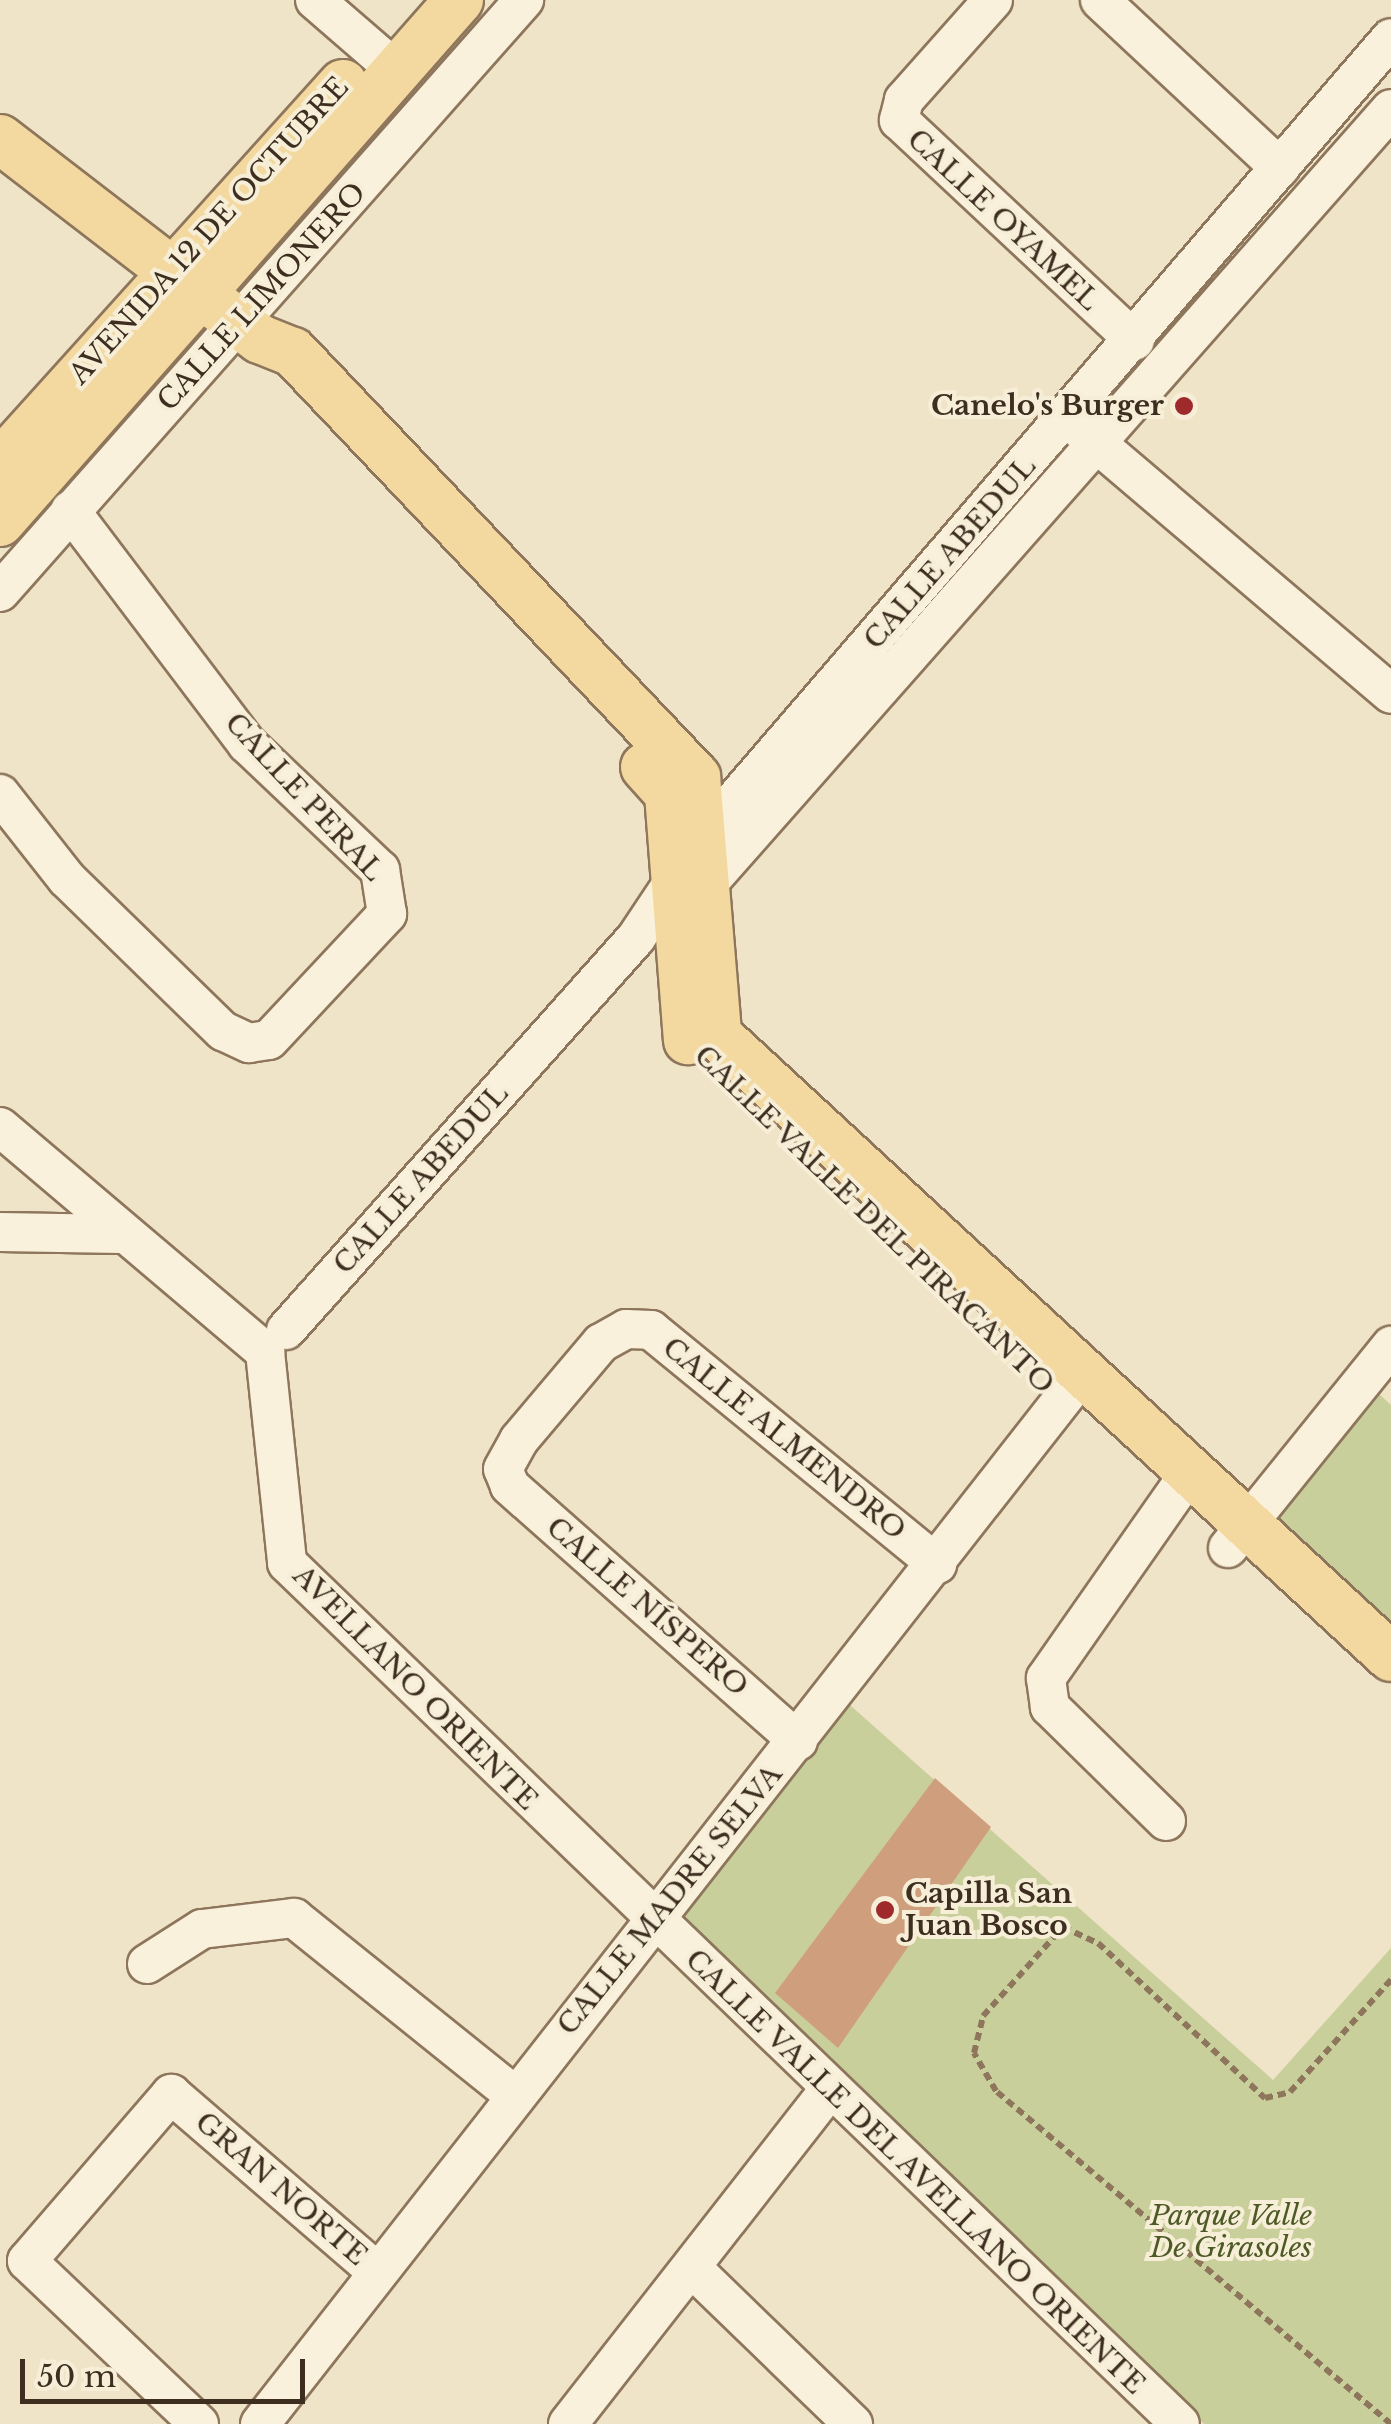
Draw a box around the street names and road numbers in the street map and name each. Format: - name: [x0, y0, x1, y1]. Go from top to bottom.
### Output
- street label: AVENIDA 12 DE OCTUBRE: [62, 70, 356, 392]
- street label: CALLE OYAMEL: [900, 123, 1106, 317]
- street label: CALLE LIMONERO: [151, 176, 373, 418]
- street label: CALLE ABEDUL: [857, 449, 1043, 657]
- street label: CALLE PERAL: [218, 706, 390, 888]
- street label: CALLE VALLE DEL PIRACANTO: [687, 1038, 1061, 1402]
- street label: CALLE ABEDUL: [326, 1077, 516, 1281]
- street label: CALLE ALMENDRO: [655, 1330, 913, 1548]
- street label: CALLE NÍSPERO: [540, 1510, 754, 1704]
- street label: AVELLANO ORIENTE: [286, 1559, 544, 1817]
- street label: CALLE MADRE SELVA: [551, 1758, 789, 2042]
- street label: CALLE VALLE DEL AVELLANO ORIENTE: [677, 1942, 1153, 2402]
- street label: GRAN NORTE: [188, 2105, 374, 2273]

